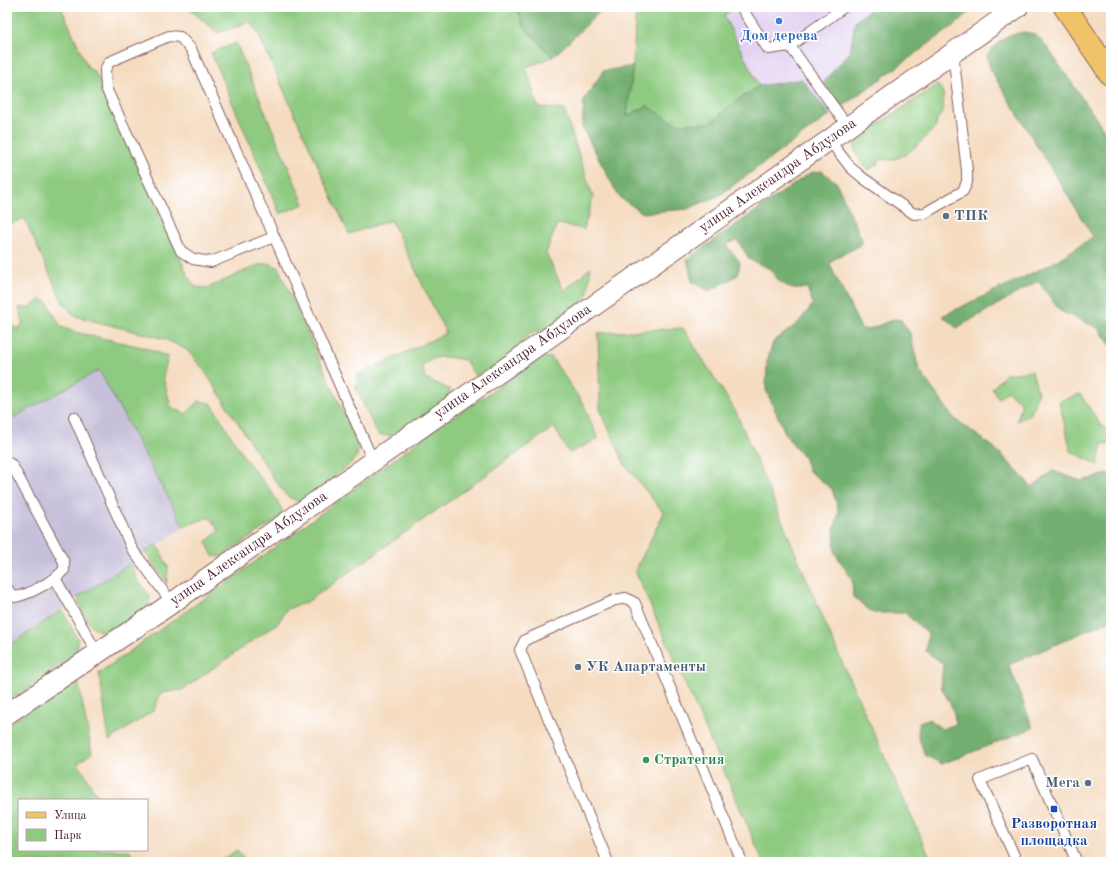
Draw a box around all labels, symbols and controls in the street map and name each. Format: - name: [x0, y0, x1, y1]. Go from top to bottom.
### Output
- marker: Дом дерева: [774, 16, 784, 26]
- place label: Дом дерева: [740, 29, 818, 44]
- street label: улица Александра Абдулова: [697, 116, 860, 236]
- place label: ТПК: [954, 209, 988, 224]
- marker: ТПК: [941, 211, 951, 221]
- street label: улица Александра Абдулова: [432, 302, 595, 422]
- street label: улица Александра Абдулова: [168, 489, 331, 609]
- place label: УК Апартаменты: [586, 660, 706, 675]
- marker: УК Апартаменты: [573, 662, 583, 672]
- place label: Стратегия: [654, 753, 725, 768]
- marker: Стратегия: [641, 755, 651, 765]
- place label: Мега: [1045, 776, 1080, 791]
- marker: Мега: [1083, 778, 1093, 788]
- legend: [18, 799, 148, 851]
- marker: Разворотная площадка: [1049, 804, 1059, 814]
- text: Улица: [54, 810, 87, 822]
- place label: Разворотная площадка: [1011, 817, 1097, 849]
- text: Парк: [54, 830, 82, 842]

